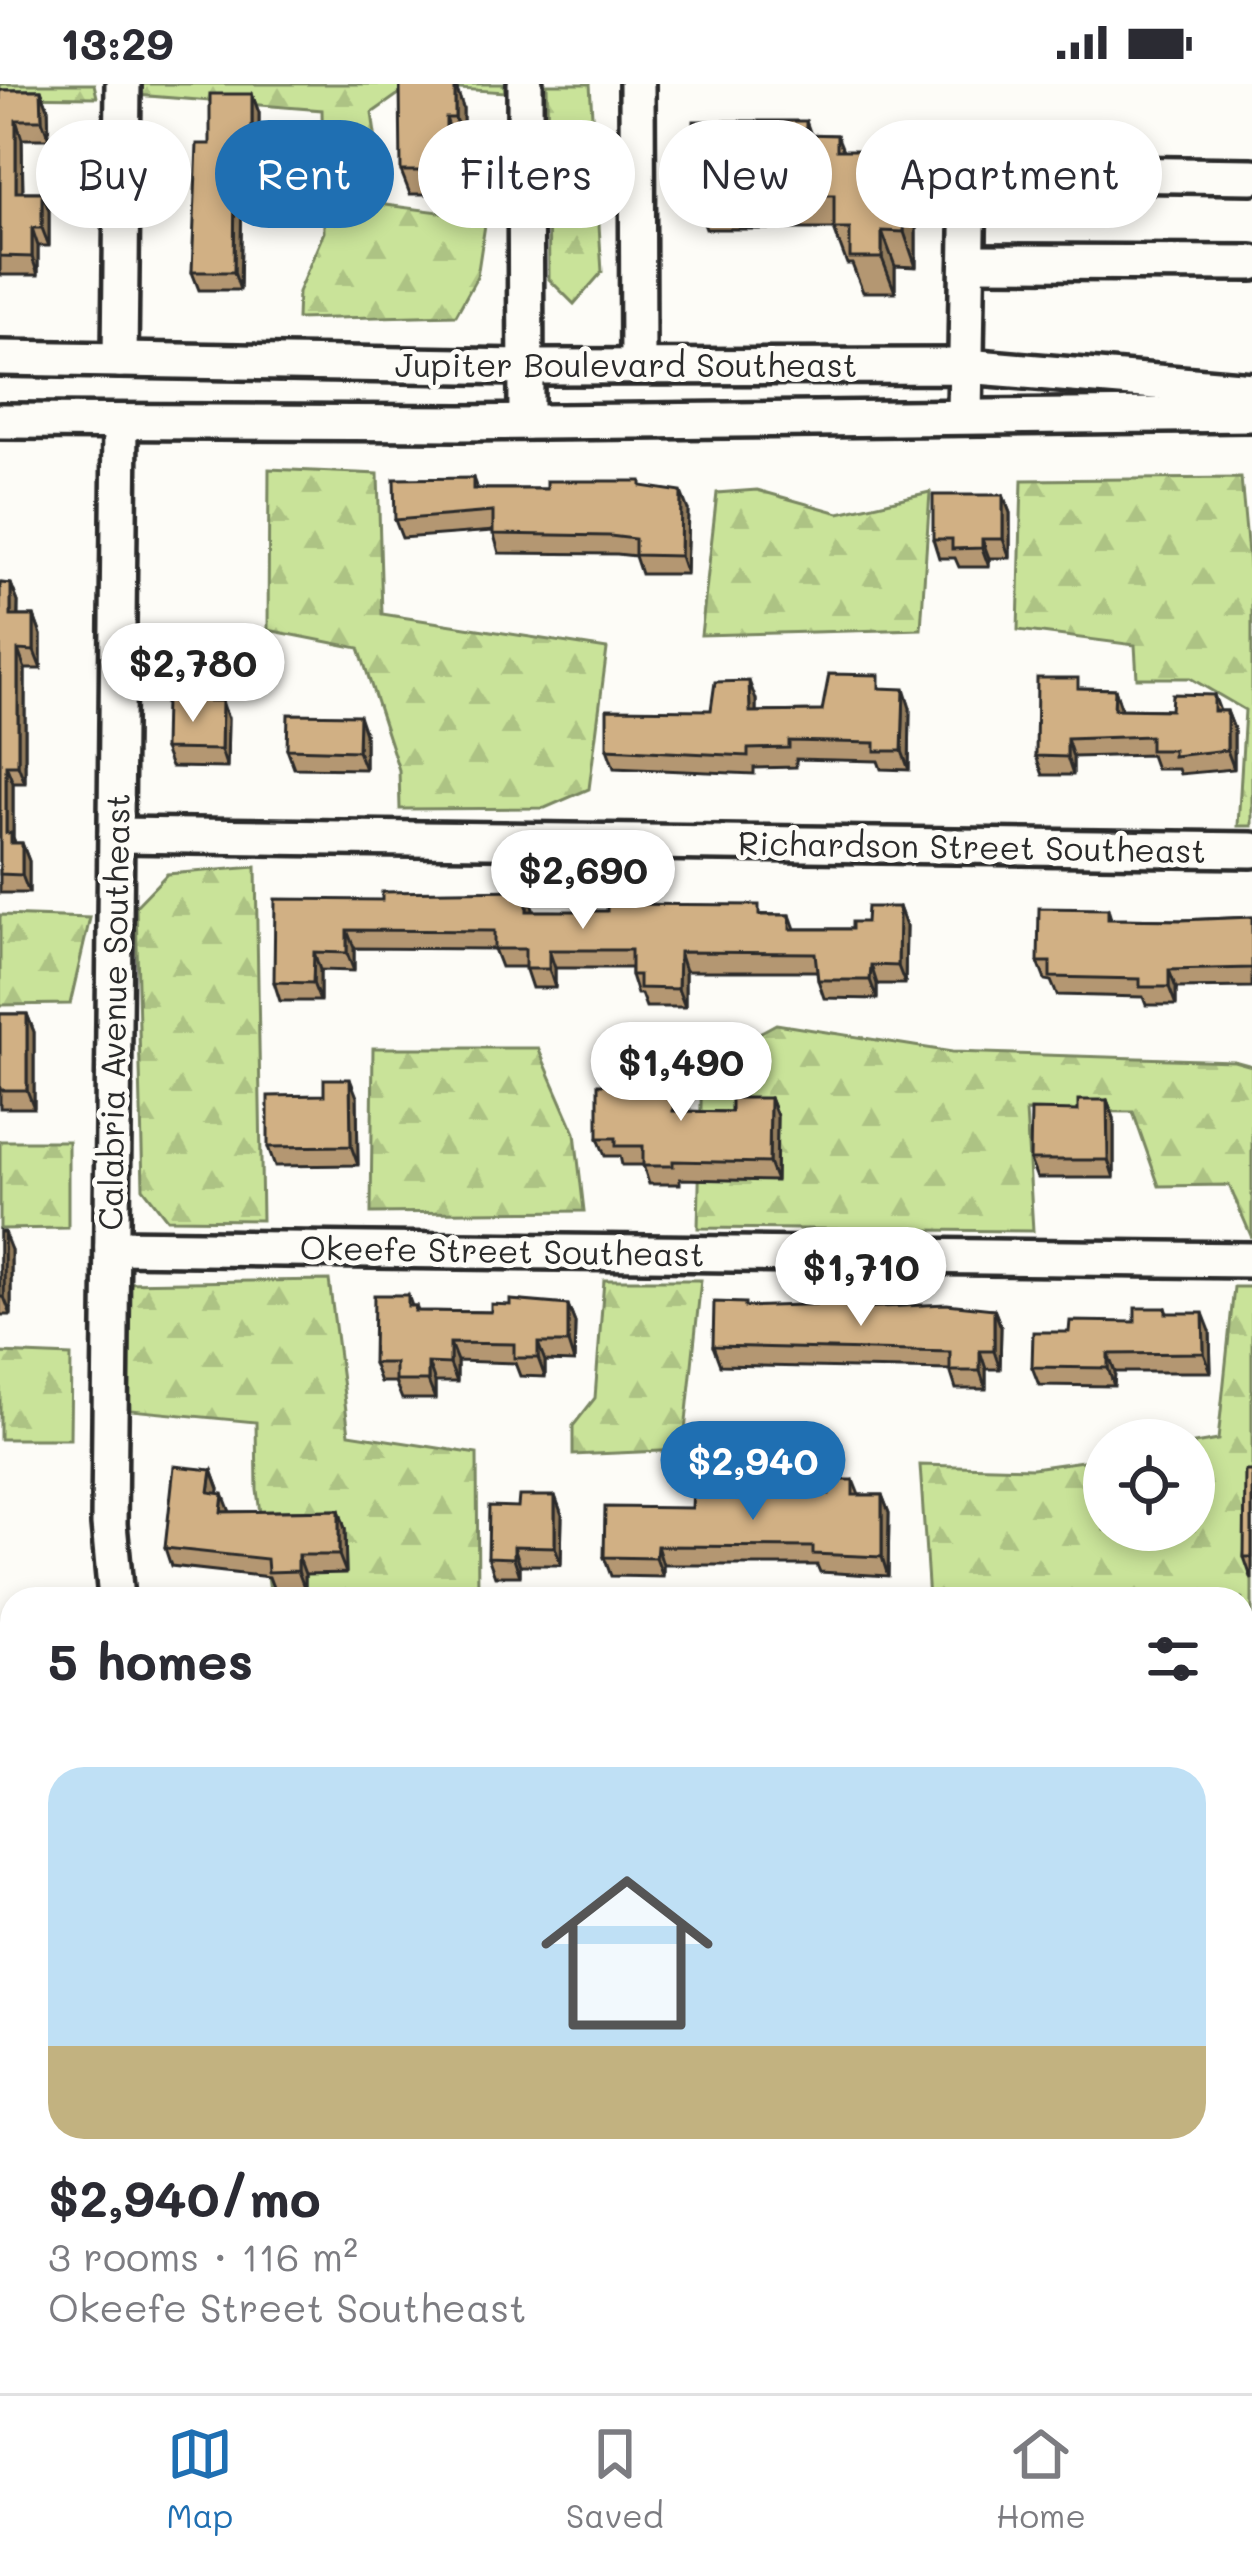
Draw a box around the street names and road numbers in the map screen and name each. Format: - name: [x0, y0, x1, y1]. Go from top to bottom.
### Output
- street label: Jupiter Boulevard Southeast: [395, 342, 857, 385]
- street label: Calabria Avenue Southeast: [87, 793, 138, 1231]
- street label: Richardson Street Southeast: [738, 820, 1206, 871]
- street label: Okeefe Street Southeast: [299, 1224, 705, 1275]

